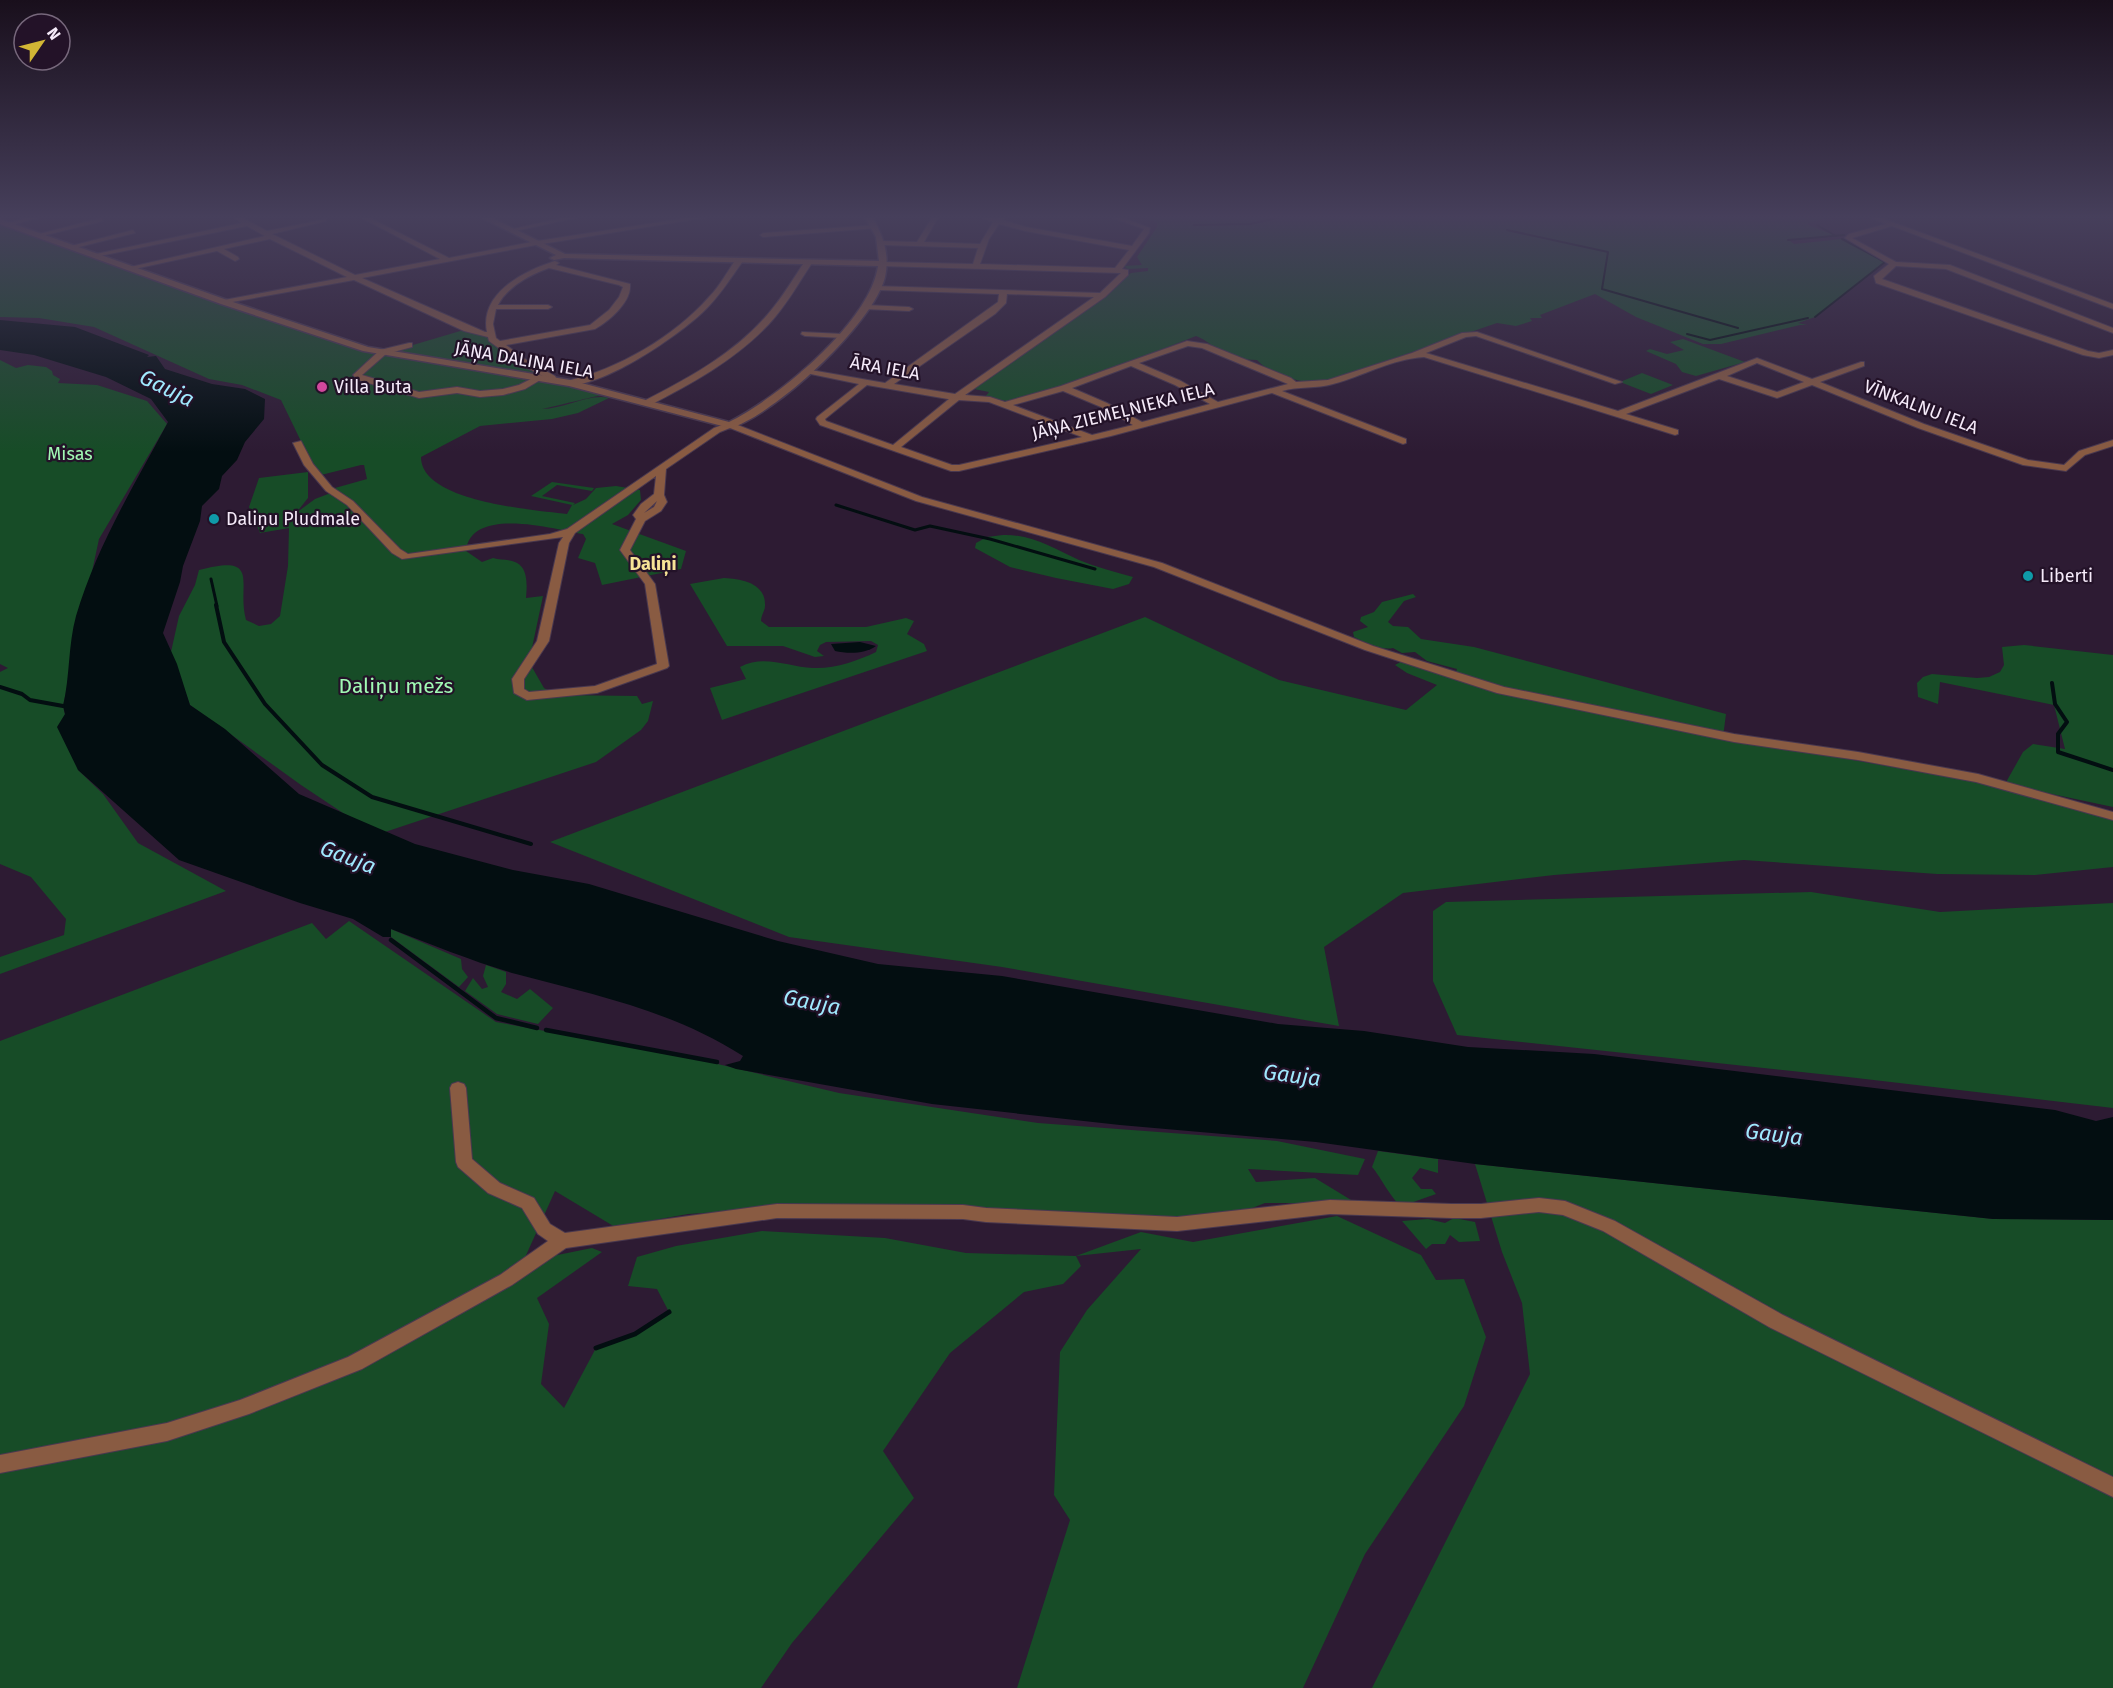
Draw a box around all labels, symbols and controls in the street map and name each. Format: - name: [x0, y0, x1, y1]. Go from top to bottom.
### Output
- north arrow: [12, 12, 72, 72]
- text: N: [43, 24, 65, 43]
- street label: JĀŅA DALIŅA IELA: [453, 337, 596, 384]
- street label: ĀRA IELA: [848, 351, 922, 385]
- water label: Gauja: [135, 363, 199, 413]
- street label: VĪNKALNU IELA: [1861, 375, 1982, 439]
- place label: Villa Buta: [334, 376, 412, 398]
- street label: JĀŅA ZIEMEĻNIEKA IELA: [1029, 378, 1217, 445]
- marker: Villa Buta: [315, 380, 329, 394]
- park label: Misas: [47, 443, 93, 465]
- place label: Daliņu Pludmale: [226, 508, 360, 531]
- marker: Daliņu Pludmale: [207, 512, 221, 526]
- district label: Daliņi: [629, 553, 677, 576]
- place label: Liberti: [2040, 565, 2093, 587]
- marker: Liberti: [2021, 569, 2035, 583]
- park label: Daliņu mežs: [339, 673, 454, 699]
- water label: Gauja: [316, 834, 380, 880]
- water label: Gauja: [781, 983, 843, 1021]
- water label: Gauja: [1262, 1058, 1322, 1092]
- water label: Gauja: [1744, 1117, 1804, 1151]

